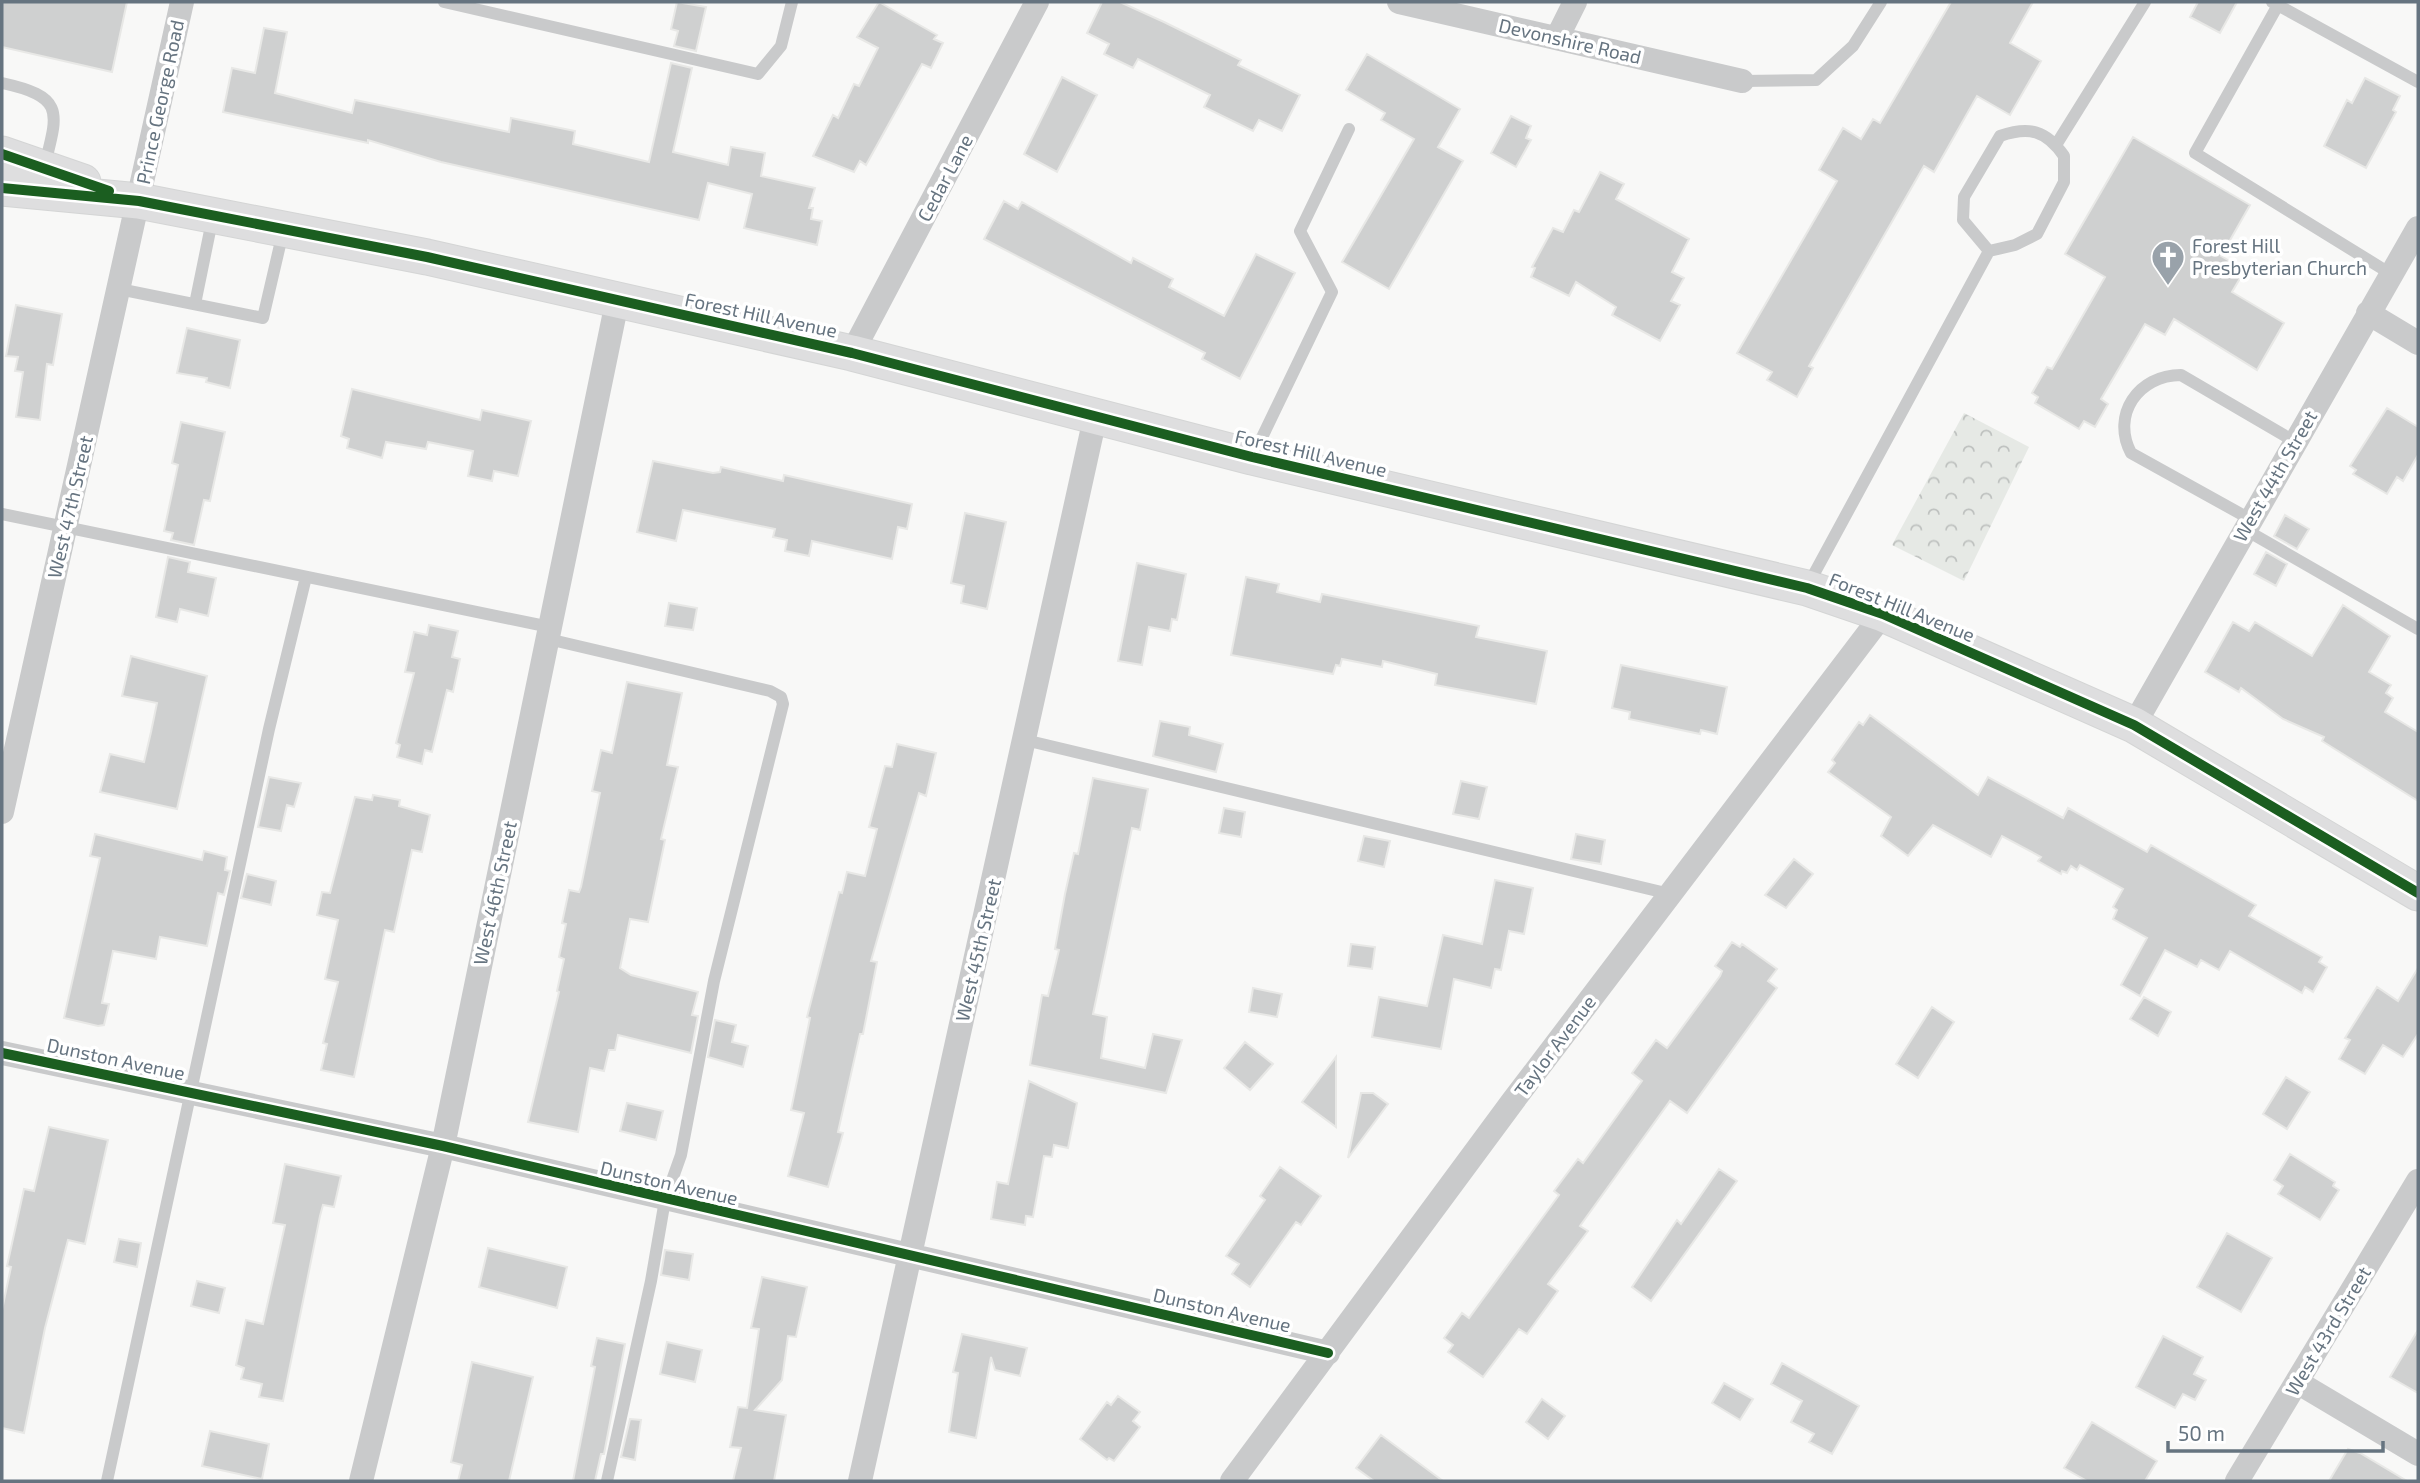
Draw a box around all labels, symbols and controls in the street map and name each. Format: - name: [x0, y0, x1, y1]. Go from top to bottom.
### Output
- street label: Devonshire Road: [1497, 13, 1644, 68]
- street label: Prince George Road: [131, 18, 188, 186]
- street label: Cedar Lane: [912, 130, 977, 225]
- place label: Forest Hill Presbyterian Church: [2192, 234, 2367, 279]
- church icon: Forest Hill Presbyterian Church: [2149, 238, 2187, 287]
- street label: Forest Hill Avenue: [683, 287, 839, 342]
- street label: West 44th Street: [2228, 406, 2321, 545]
- street label: Forest Hill Avenue: [1233, 424, 1389, 481]
- street label: West 47th Street: [42, 433, 97, 580]
- street label: Forest Hill Avenue: [1826, 567, 1978, 646]
- street label: West 46th Street: [468, 819, 521, 967]
- street label: West 45th Street: [950, 876, 1005, 1024]
- street label: Taylor Avenue: [1509, 991, 1600, 1101]
- street label: Dunston Avenue: [45, 1033, 187, 1084]
- street label: Dunston Avenue: [598, 1155, 740, 1210]
- street label: West 43rd Street: [2280, 1262, 2375, 1399]
- street label: Dunston Avenue: [1151, 1282, 1293, 1337]
- scale bar: [2168, 1410, 2383, 1454]
- text: 50 m: [2178, 1420, 2225, 1445]

